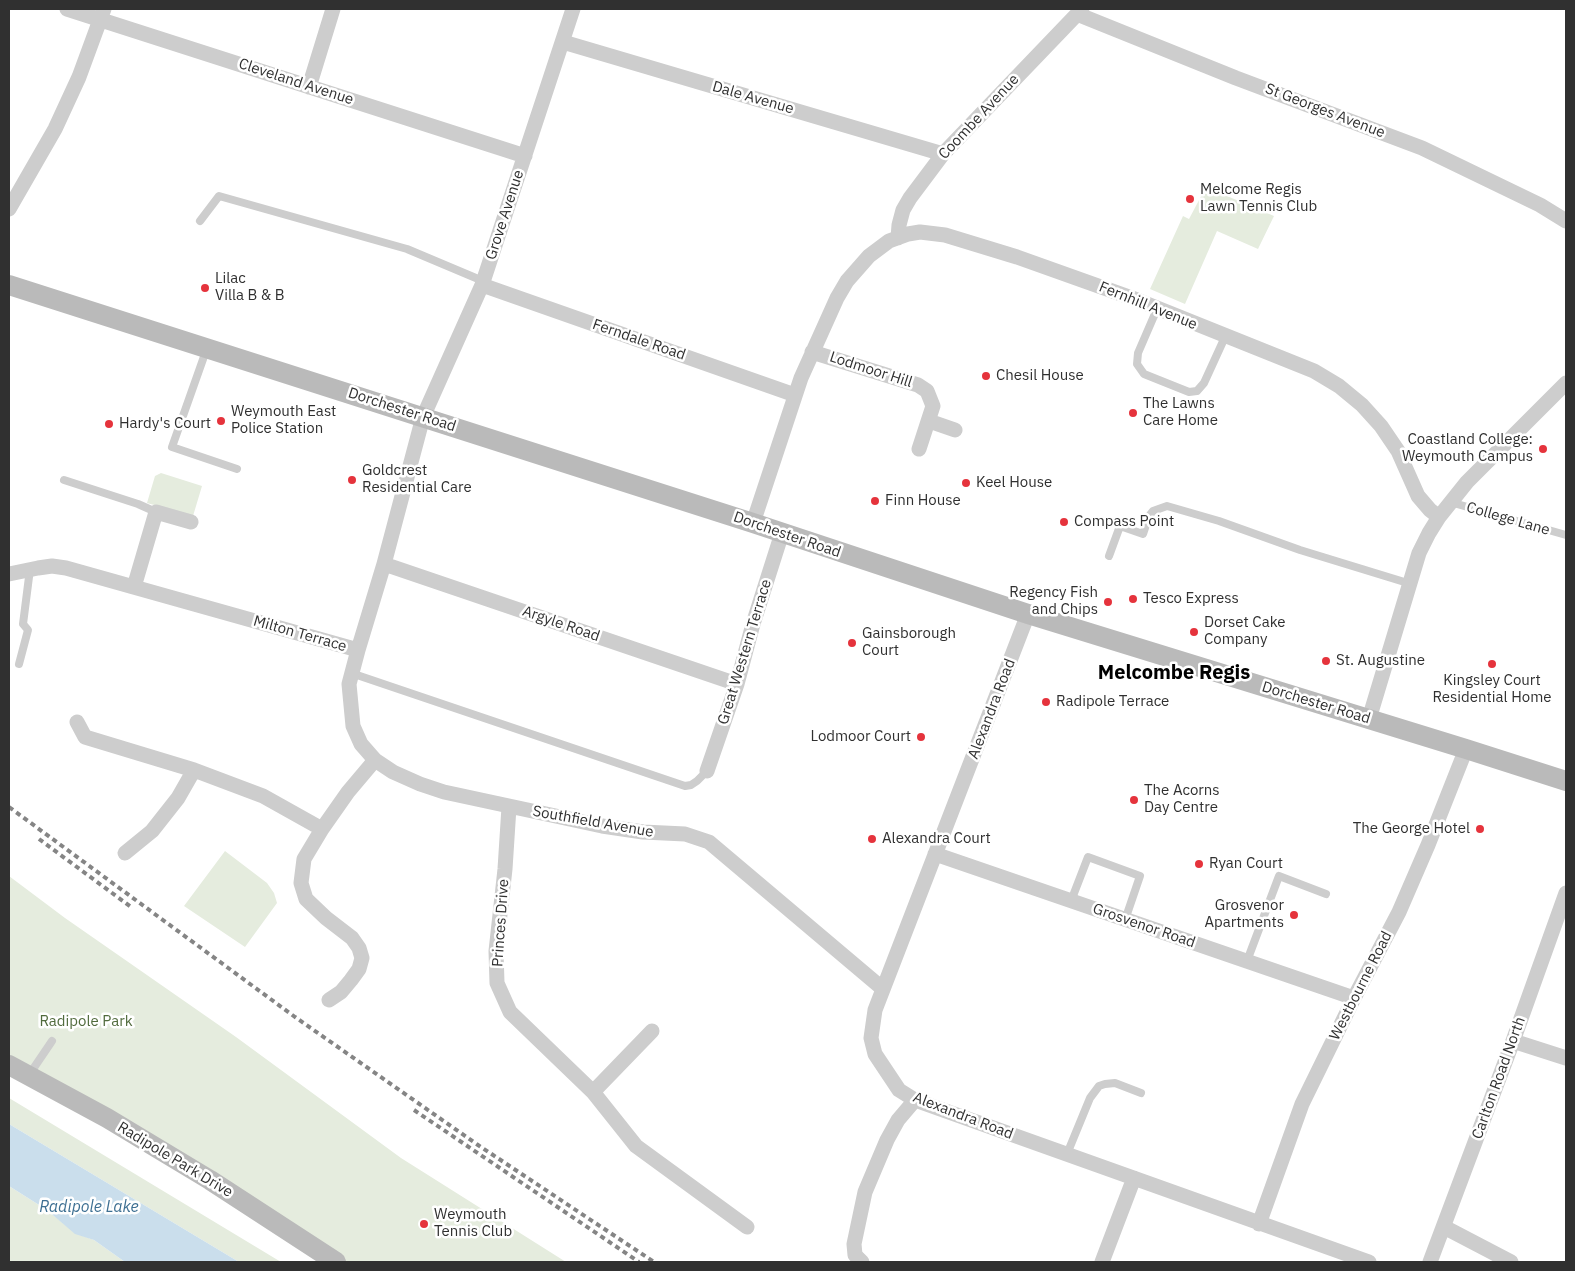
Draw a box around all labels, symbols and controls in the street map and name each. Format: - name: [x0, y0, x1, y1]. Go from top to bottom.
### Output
- street label: Cleveland Avenue: [236, 55, 356, 109]
- street label: Coombe Avenue: [935, 71, 1023, 163]
- street label: Dale Avenue: [710, 78, 796, 118]
- street label: St Georges Avenue: [1263, 80, 1387, 142]
- street label: Grove Avenue: [482, 168, 528, 262]
- place label: Melcome Regis Lawn Tennis Club: [1200, 181, 1317, 216]
- marker: Melcome Regis Lawn Tennis Club: [1184, 193, 1196, 205]
- place label: Lilac Villa B & B: [215, 270, 285, 305]
- street label: Fernhill Avenue: [1096, 278, 1200, 334]
- marker: Lilac Villa B & B: [199, 282, 211, 294]
- street label: Ferndale Road: [590, 316, 688, 364]
- street label: Lodmoor Hill: [827, 348, 915, 392]
- place label: Chesil House: [996, 367, 1084, 385]
- marker: Chesil House: [980, 370, 992, 382]
- street label: Dorchester Road: [346, 384, 458, 436]
- place label: The Lawns Care Home: [1143, 395, 1218, 430]
- place label: Weymouth East Police Station: [231, 403, 336, 438]
- marker: The Lawns Care Home: [1127, 407, 1139, 419]
- place label: Hardy's Court: [119, 415, 211, 433]
- marker: Weymouth East Police Station: [215, 415, 227, 427]
- marker: Hardy's Court: [103, 418, 115, 430]
- place label: Coastland College: Weymouth Campus: [1402, 431, 1533, 466]
- marker: Coastland College: Weymouth Campus: [1537, 443, 1549, 455]
- place label: Goldcrest Residential Care: [362, 462, 472, 497]
- marker: Goldcrest Residential Care: [346, 474, 358, 486]
- place label: Keel House: [976, 474, 1052, 492]
- marker: Keel House: [960, 477, 972, 489]
- place label: Finn House: [885, 492, 961, 510]
- marker: Finn House: [869, 495, 881, 507]
- street label: College Lane: [1464, 499, 1552, 539]
- street label: Dorchester Road: [731, 508, 843, 562]
- place label: Compass Point: [1074, 513, 1174, 531]
- marker: Compass Point: [1058, 516, 1070, 528]
- street label: Great Western Terrace: [714, 577, 776, 727]
- place label: Regency Fish and Chips: [1009, 584, 1098, 619]
- place label: Tesco Express: [1143, 590, 1239, 608]
- marker: Tesco Express: [1127, 593, 1139, 605]
- marker: Regency Fish and Chips: [1102, 596, 1114, 608]
- street label: Argyle Road: [520, 602, 602, 646]
- street label: Milton Terrace: [251, 612, 349, 656]
- place label: Dorset Cake Company: [1204, 614, 1286, 649]
- place label: Gainsborough Court: [862, 625, 956, 660]
- marker: Dorset Cake Company: [1188, 626, 1200, 638]
- marker: Gainsborough Court: [846, 637, 858, 649]
- place label: St. Augustine: [1336, 652, 1425, 670]
- marker: St. Augustine: [1320, 655, 1332, 667]
- street label: Alexandra Road: [965, 656, 1019, 762]
- marker: Kingsley Court Residential Home: [1486, 658, 1498, 670]
- district label: Melcombe Regis: [1098, 661, 1250, 685]
- place label: Kingsley Court Residential Home: [1432, 672, 1552, 707]
- street label: Dorchester Road: [1260, 678, 1372, 728]
- place label: Radipole Terrace: [1056, 693, 1169, 711]
- marker: Radipole Terrace: [1040, 696, 1052, 708]
- place label: Lodmoor Court: [811, 728, 911, 746]
- marker: Lodmoor Court: [915, 731, 927, 743]
- place label: The Acorns Day Centre: [1144, 782, 1220, 817]
- marker: The Acorns Day Centre: [1128, 794, 1140, 806]
- street label: Southfield Avenue: [531, 802, 655, 842]
- place label: The George Hotel: [1353, 820, 1470, 838]
- marker: The George Hotel: [1474, 823, 1486, 835]
- place label: Alexandra Court: [882, 830, 991, 848]
- marker: Alexandra Court: [866, 833, 878, 845]
- place label: Ryan Court: [1209, 855, 1283, 873]
- marker: Ryan Court: [1193, 858, 1205, 870]
- street label: Princes Drive: [489, 878, 513, 968]
- place label: Grosvenor Apartments: [1204, 897, 1284, 932]
- street label: Grosvenor Road: [1090, 900, 1198, 952]
- marker: Grosvenor Apartments: [1288, 909, 1300, 921]
- street label: Westbourne Road: [1326, 929, 1396, 1043]
- park label: Radipole Park: [39, 1013, 133, 1031]
- street label: Carlton Road North: [1469, 1014, 1529, 1142]
- street label: Alexandra Road: [910, 1089, 1016, 1143]
- street label: Radipole Park Drive: [114, 1118, 236, 1202]
- water label: Radipole Lake: [39, 1197, 139, 1217]
- place label: Weymouth Tennis Club: [434, 1206, 512, 1241]
- marker: Weymouth Tennis Club: [418, 1218, 430, 1230]

